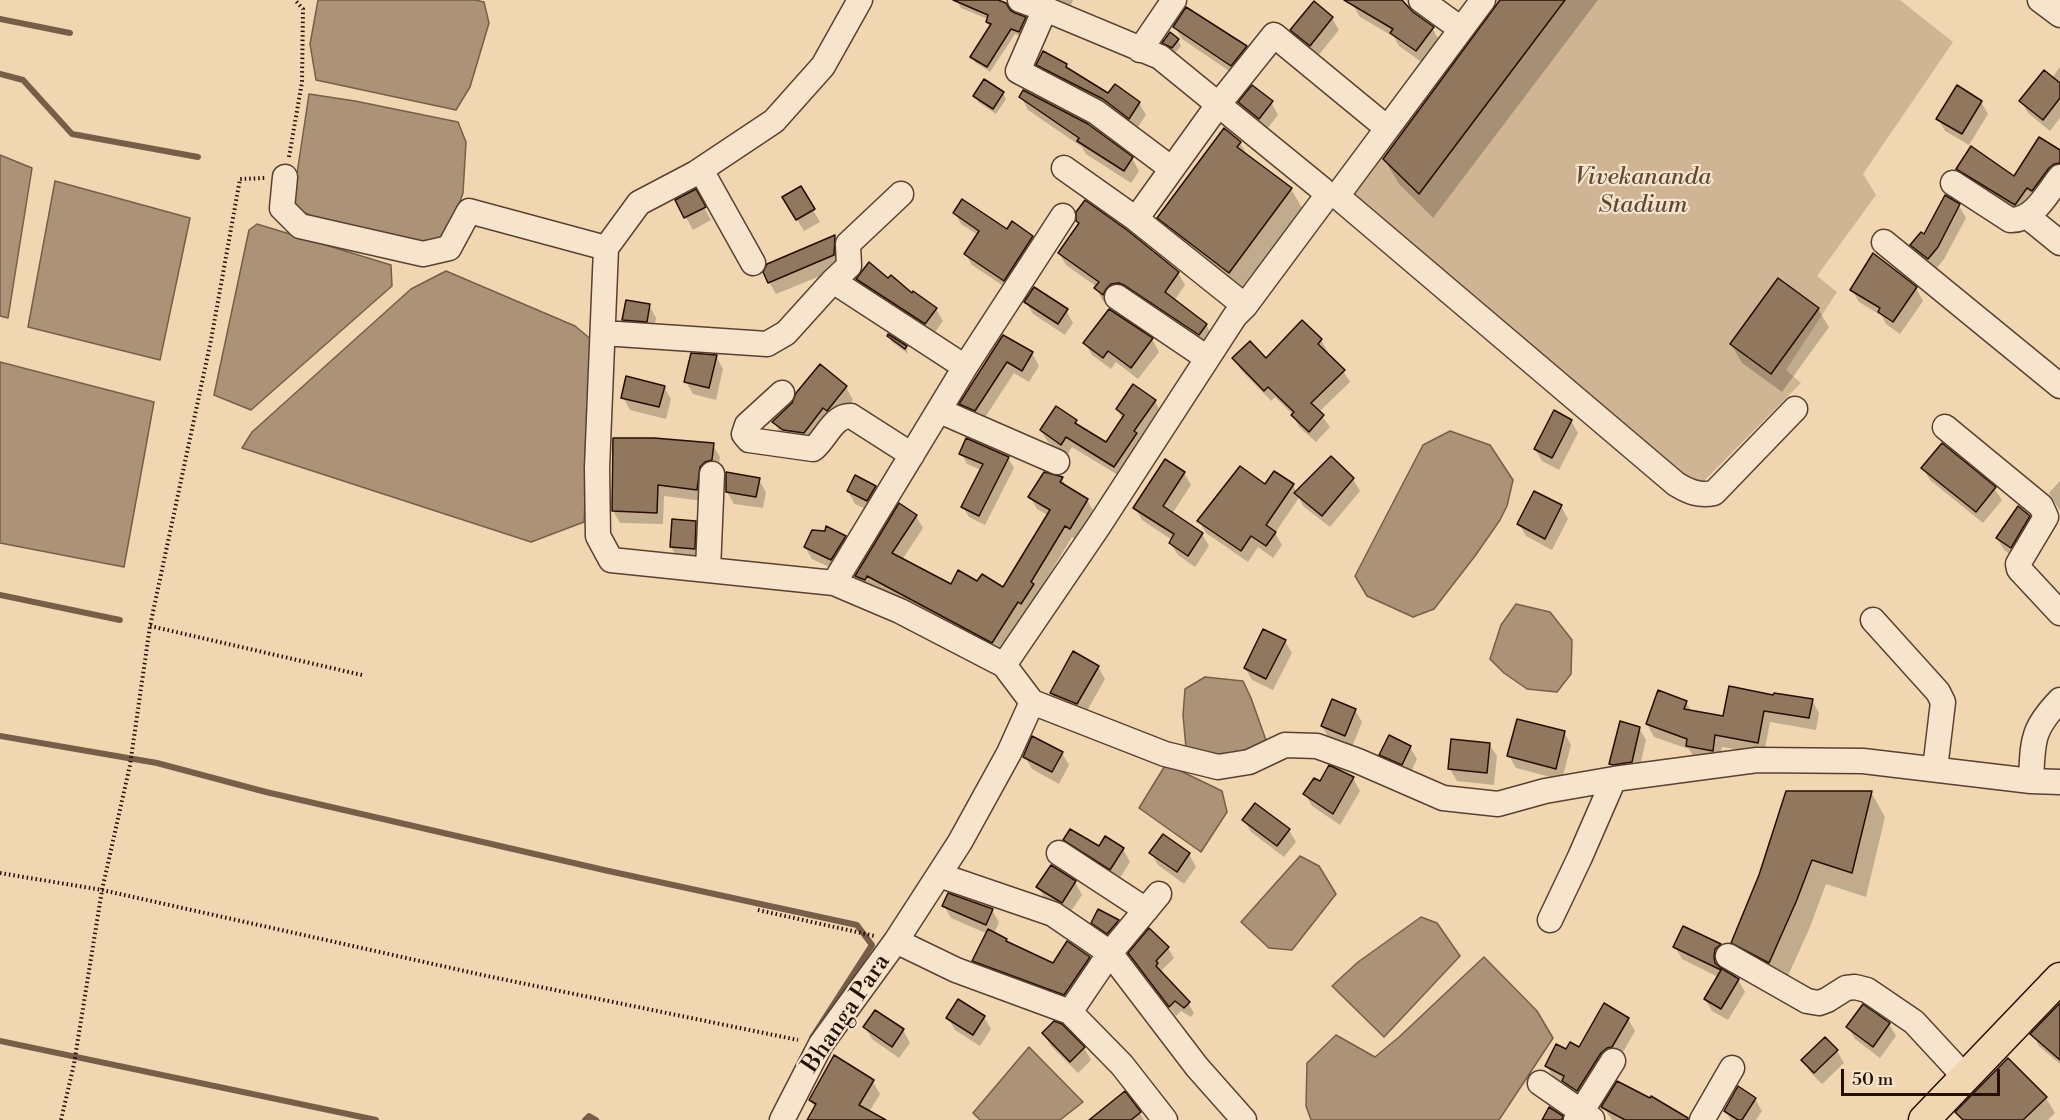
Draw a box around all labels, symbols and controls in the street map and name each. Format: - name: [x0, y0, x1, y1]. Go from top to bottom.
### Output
- park label: Vivekananda Stadium: [1575, 164, 1711, 220]
- street label: Bhanga Para: [797, 949, 897, 1079]
- scale bar: [1844, 1057, 2003, 1095]
- text: 50 m: [1852, 1068, 1893, 1091]

